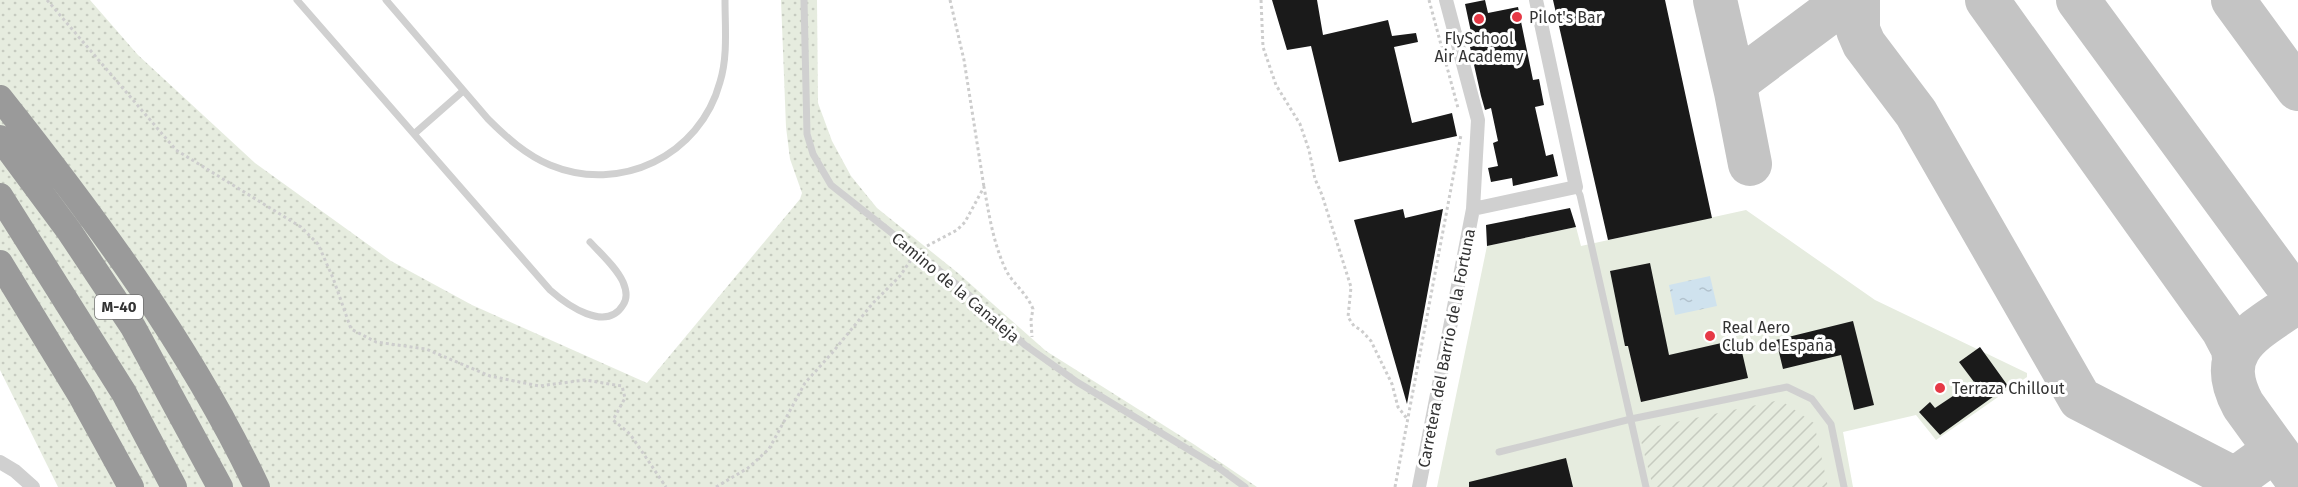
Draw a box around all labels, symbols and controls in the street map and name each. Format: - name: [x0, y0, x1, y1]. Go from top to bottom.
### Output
- place label: Pilot's Bar: [1529, 8, 1603, 27]
- marker: Pilot's Bar: [1510, 10, 1524, 24]
- marker: FlySchool Air Academy: [1472, 12, 1486, 26]
- place label: FlySchool Air Academy: [1434, 29, 1524, 66]
- street label: Carretera del Barrio de la Fortuna: [1414, 227, 1479, 469]
- street label: Camino de la Canaleja: [888, 228, 1023, 346]
- road number: M-40: [95, 295, 143, 319]
- place label: Real Aero Club de España: [1722, 318, 1833, 355]
- marker: Real Aero Club de España: [1703, 329, 1717, 343]
- place label: Terraza Chillout: [1952, 379, 2065, 398]
- marker: Terraza Chillout: [1933, 381, 1947, 395]

